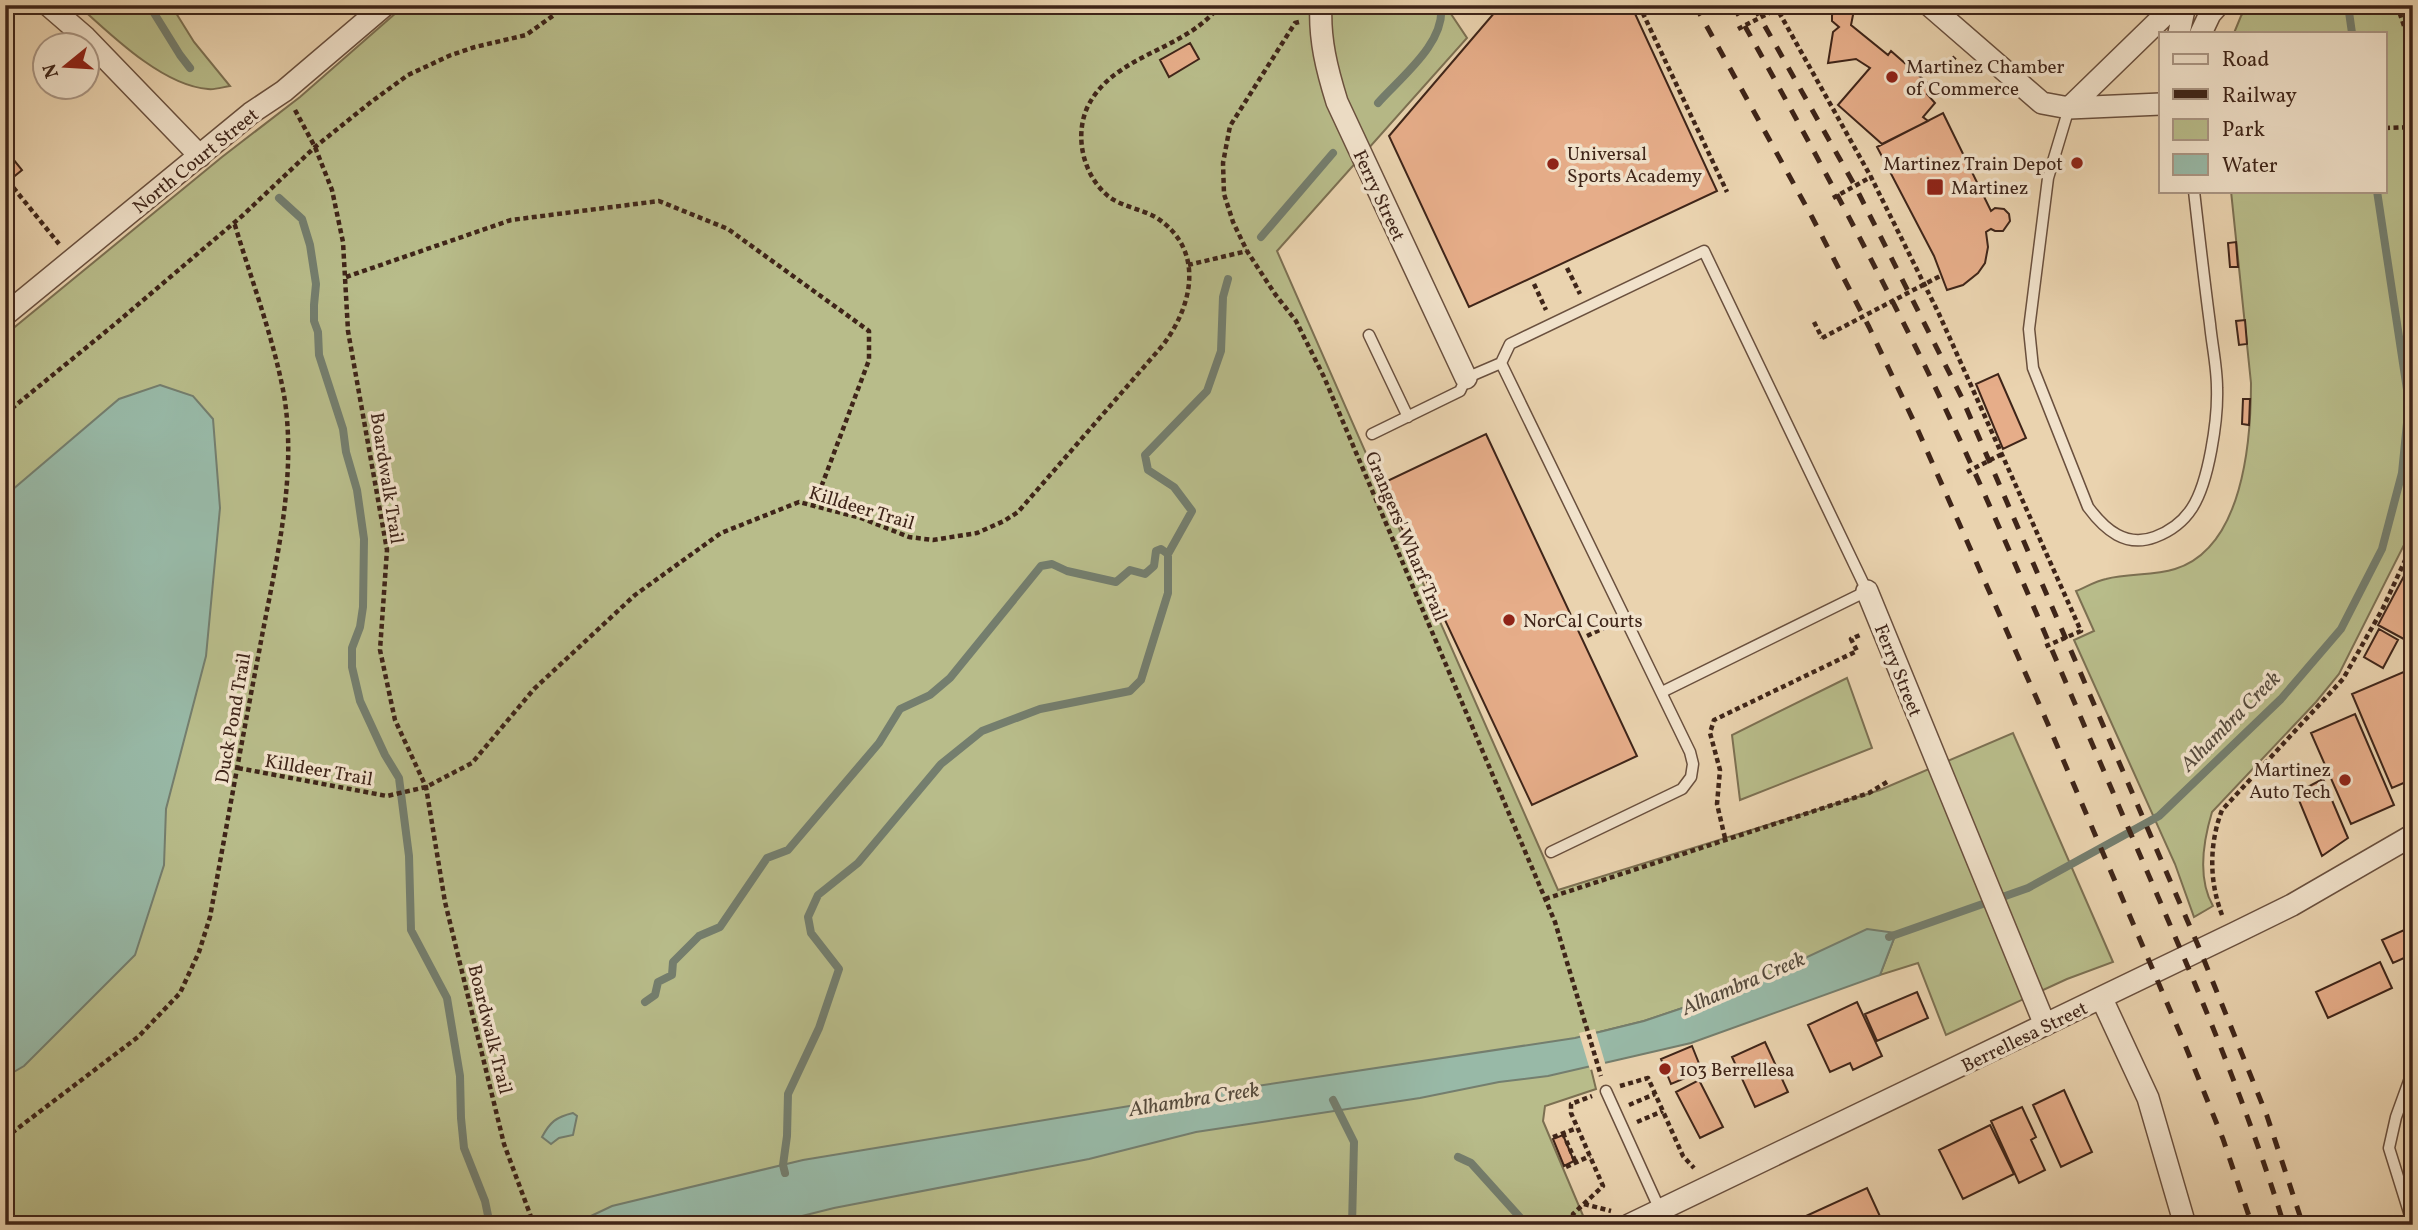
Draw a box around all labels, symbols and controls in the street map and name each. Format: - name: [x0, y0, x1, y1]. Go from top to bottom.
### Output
- north arrow: [32, 32, 102, 102]
- legend: [2159, 32, 2386, 192]
- text: Road: [2222, 46, 2269, 75]
- place label: Martinez Chamber of Commerce: [1906, 55, 2065, 103]
- text: N: [37, 60, 66, 81]
- marker: Martinez Chamber of Commerce: [1884, 69, 1900, 85]
- text: Railway: [2222, 82, 2298, 111]
- street label: North Court Street: [128, 102, 265, 221]
- text: Park: [2222, 116, 2265, 145]
- place label: Universal Sports Academy: [1567, 142, 1702, 190]
- street label: Ferry Street: [1346, 146, 1411, 246]
- place label: Martinez Train Depot: [1883, 152, 2063, 178]
- text: Water: [2222, 152, 2278, 181]
- marker: Martinez Train Depot: [2069, 155, 2085, 171]
- marker: Universal Sports Academy: [1545, 156, 1561, 172]
- place label: Martinez: [1951, 176, 2028, 202]
- marker: Martinez: [1925, 177, 1945, 197]
- street label: Boardwalk Trail: [363, 411, 409, 546]
- street label: Grangers' Wharf Trail: [1358, 448, 1453, 626]
- street label: Killdeer Trail: [805, 481, 918, 537]
- place label: NorCal Courts: [1523, 609, 1643, 635]
- marker: NorCal Courts: [1501, 612, 1517, 628]
- street label: Ferry Street: [1867, 620, 1928, 721]
- street label: Duck Pond Trail: [210, 651, 258, 786]
- water label: Alhambra Creek: [2174, 665, 2288, 780]
- street label: Killdeer Trail: [263, 749, 375, 793]
- place label: Martinez Auto Tech: [2249, 758, 2331, 806]
- marker: Martinez Auto Tech: [2337, 772, 2353, 788]
- water label: Alhambra Creek: [1676, 945, 1810, 1024]
- street label: Boardwalk Trail: [460, 962, 518, 1097]
- street label: Berrellesa Street: [1957, 996, 2093, 1080]
- place label: 103 Berrellesa: [1679, 1058, 1795, 1084]
- marker: 103 Berrellesa: [1657, 1061, 1673, 1077]
- water label: Alhambra Creek: [1126, 1076, 1262, 1125]

